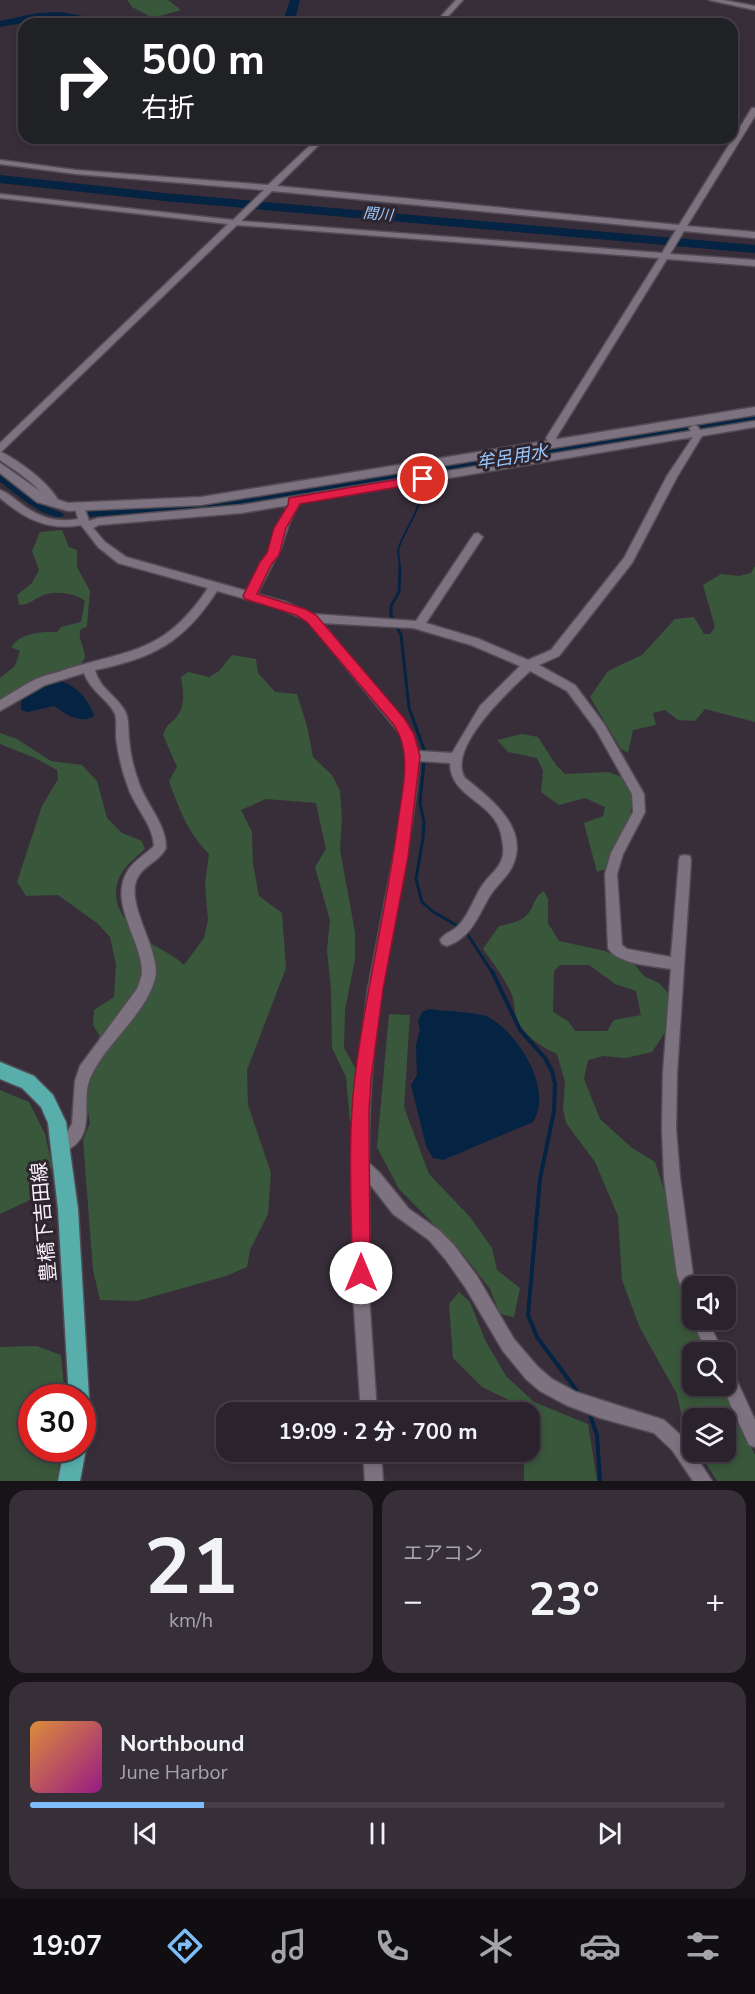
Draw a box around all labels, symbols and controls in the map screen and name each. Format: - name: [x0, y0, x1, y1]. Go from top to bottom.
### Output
- text: 500 m: [141, 32, 265, 89]
- icon: right: [42, 42, 120, 120]
- text: 右折: [141, 90, 195, 127]
- water label: 間川: [362, 203, 396, 225]
- water label: 牟呂用水: [475, 439, 551, 474]
- pin: [397, 453, 448, 504]
- icon: arrive: [406, 462, 439, 495]
- street label: 豊橋下吉田線: [25, 1161, 63, 1283]
- position arrow: [329, 1241, 393, 1305]
- map controls: [682, 1276, 736, 1462]
- button: sound: [682, 1276, 736, 1330]
- button: search: [682, 1342, 736, 1396]
- speed limit sign: 30: [18, 1384, 96, 1462]
- button: layers: [682, 1408, 736, 1462]
- text: 19:09 · 2 分 · 700 m: [279, 1417, 477, 1447]
- text: 21: [144, 1514, 238, 1621]
- text: エアコン: [403, 1540, 483, 1567]
- text: 23°: [528, 1570, 600, 1631]
- text: −: [403, 1579, 423, 1624]
- text: +: [705, 1579, 725, 1624]
- text: km/h: [169, 1607, 213, 1634]
- text: Northbound: [120, 1729, 244, 1759]
- text: June Harbor: [120, 1759, 228, 1786]
- icon: previous: [129, 1817, 162, 1850]
- icon: pause: [361, 1817, 394, 1850]
- icon: next: [593, 1817, 626, 1850]
- icon: directions: [164, 1925, 206, 1967]
- icon: music: [268, 1925, 310, 1967]
- icon: phone: [371, 1925, 413, 1967]
- icon: climate: [475, 1925, 517, 1967]
- icon: car: [579, 1925, 621, 1967]
- icon: filters: [682, 1925, 724, 1967]
- text: 19:07: [31, 1928, 102, 1965]

